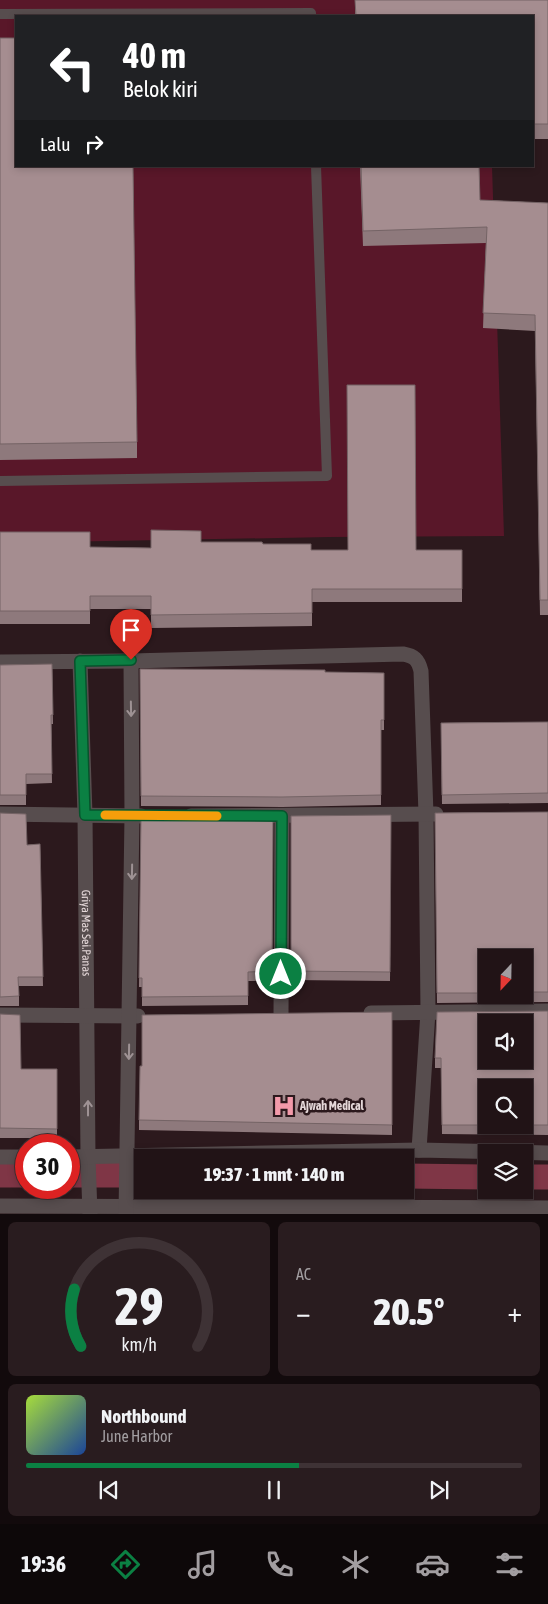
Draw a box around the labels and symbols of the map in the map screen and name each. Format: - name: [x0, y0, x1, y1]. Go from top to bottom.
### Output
- pin: [110, 609, 152, 660]
- one-way arrow: [126, 701, 136, 717]
- one-way arrow: [127, 864, 136, 880]
- street label: Griya Mas Sei.Panas: [79, 890, 93, 976]
- position arrow: [254, 947, 306, 999]
- north arrow: [478, 949, 532, 1004]
- one-way arrow: [124, 1044, 134, 1060]
- hospital icon: Ajwah Medical: [271, 1093, 297, 1119]
- place label: Ajwah Medical: [299, 1099, 365, 1113]
- one-way arrow: [83, 1100, 93, 1116]
- speed limit sign: 30: [15, 1134, 80, 1199]

